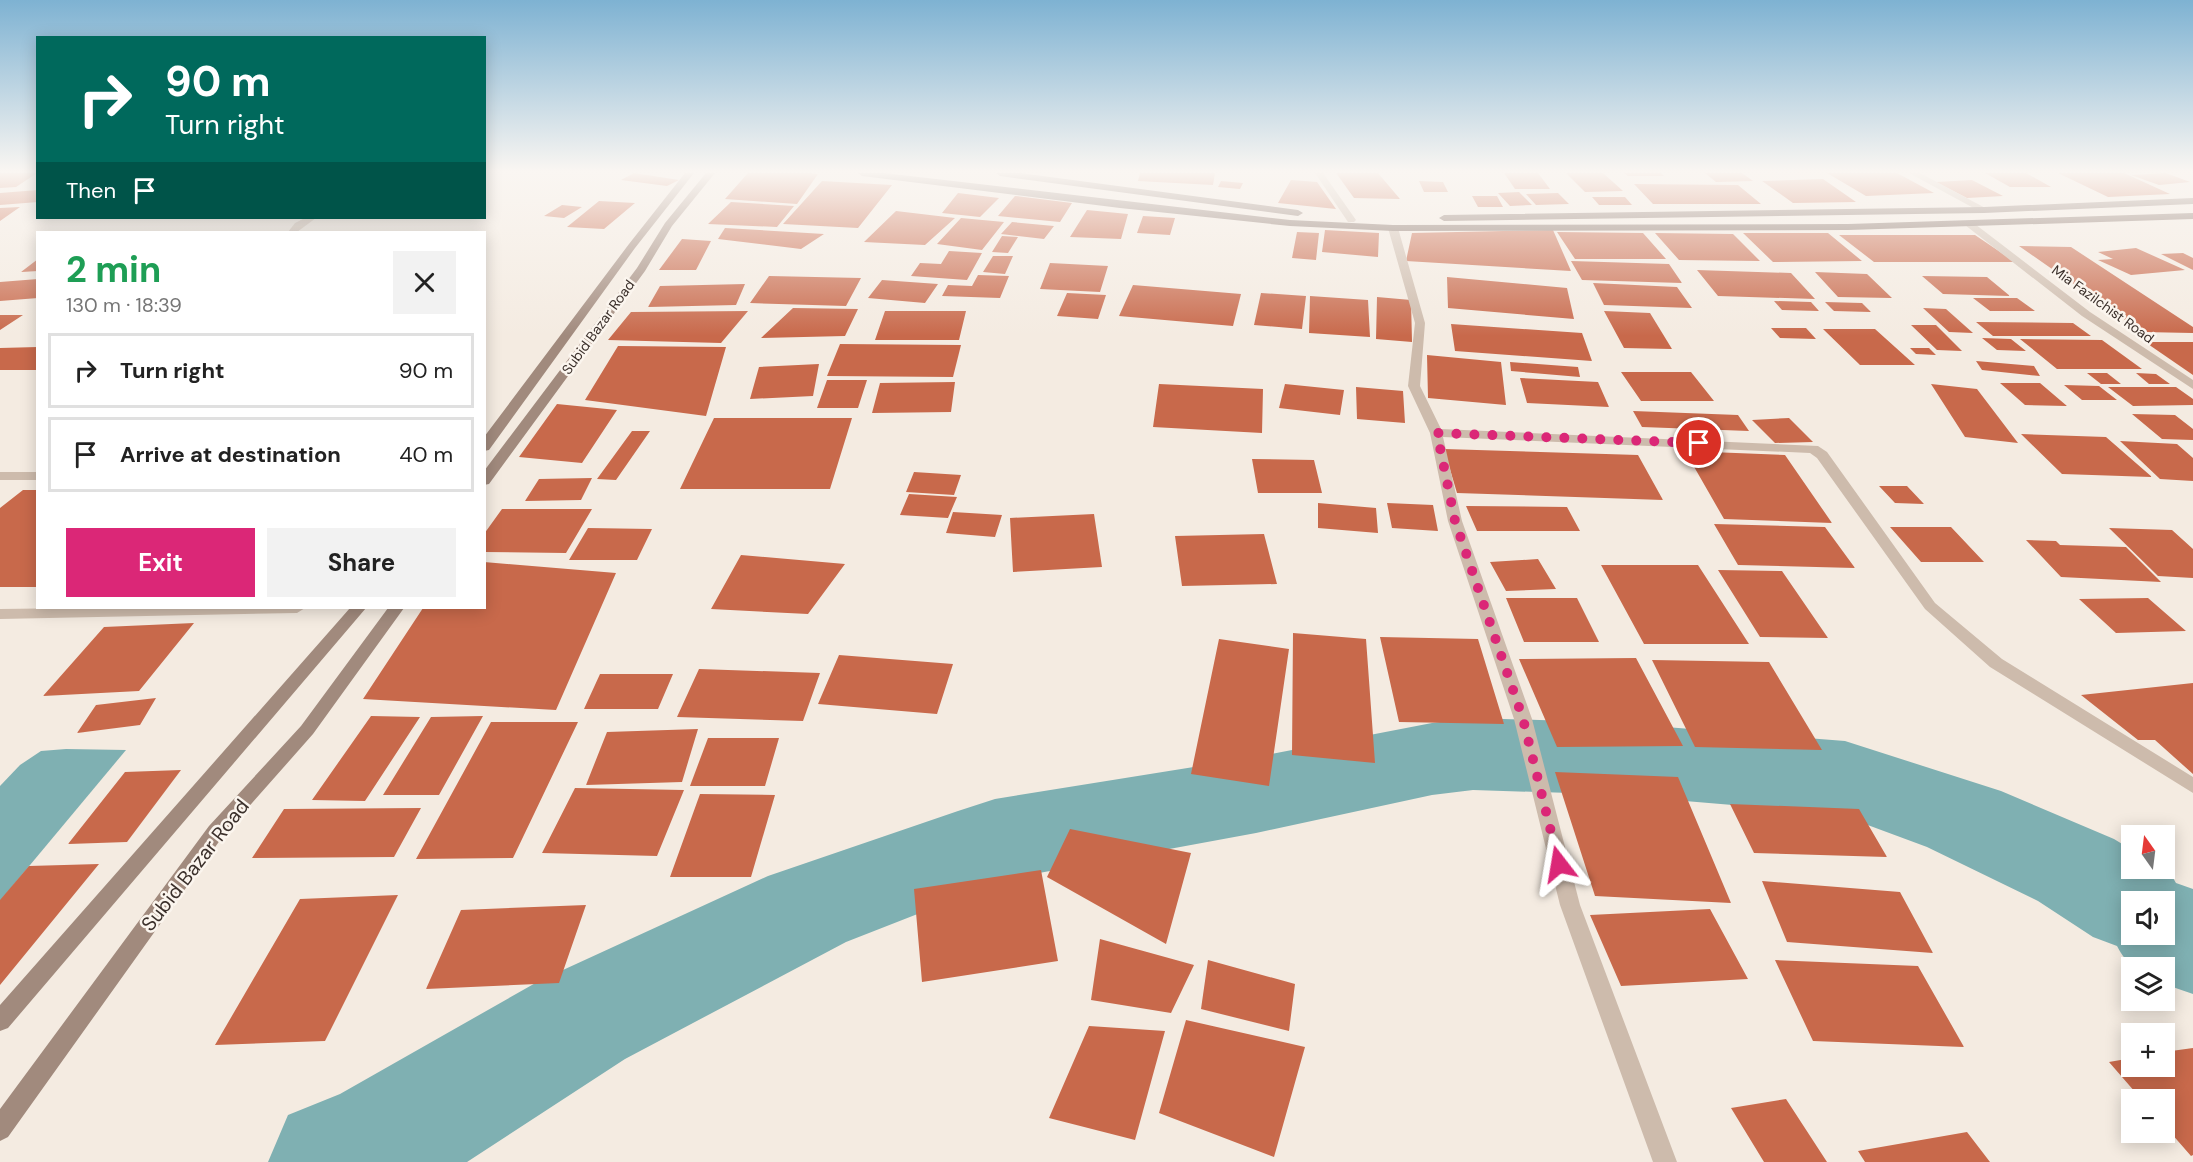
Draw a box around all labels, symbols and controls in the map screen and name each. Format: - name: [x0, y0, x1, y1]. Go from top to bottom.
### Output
- text: 90 m: [165, 54, 271, 109]
- icon: right: [66, 60, 144, 138]
- text: Turn right: [165, 107, 285, 142]
- icon: arrive: [128, 174, 161, 207]
- text: Then: [66, 176, 116, 205]
- text: 2 min: [66, 246, 161, 293]
- button: close: [393, 251, 456, 314]
- street label: Mia Fazilchist Road: [2048, 261, 2158, 347]
- street label: Subid Bazar Road: [558, 276, 638, 378]
- text: 130 m · 18:39: [66, 292, 182, 318]
- icon: right: [69, 354, 102, 387]
- text: Turn right: [120, 356, 225, 385]
- text: 90 m: [399, 356, 453, 385]
- pin: [1673, 417, 1724, 468]
- icon: arrive: [1682, 426, 1715, 459]
- icon: arrive: [69, 438, 102, 471]
- text: Arrive at destination: [120, 440, 341, 469]
- text: 40 m: [399, 440, 453, 469]
- button: Exit: [66, 528, 255, 597]
- button: Share: [267, 528, 456, 597]
- street label: Subid Bazar Road: [135, 794, 255, 936]
- north arrow: [2121, 825, 2175, 879]
- map controls: [2121, 825, 2175, 1143]
- position arrow: [1527, 832, 1591, 896]
- button: sound: [2121, 891, 2175, 945]
- button: layers: [2121, 957, 2175, 1011]
- button: +: [2121, 1023, 2175, 1077]
- button: −: [2121, 1089, 2175, 1143]

